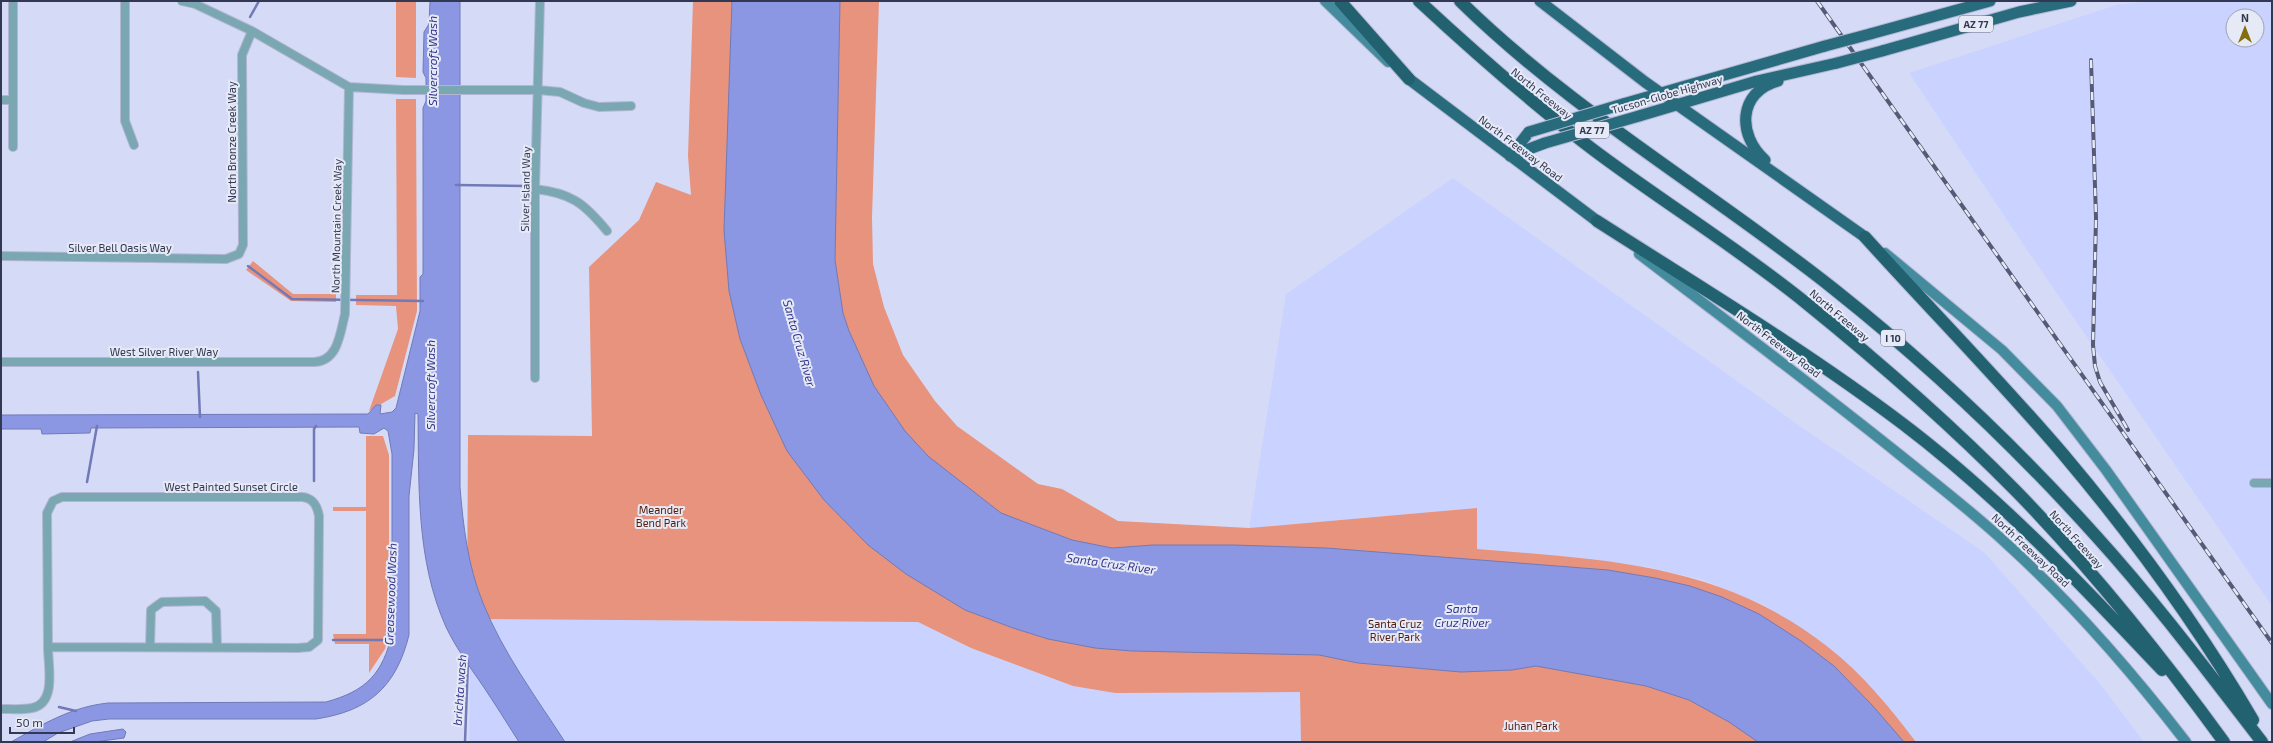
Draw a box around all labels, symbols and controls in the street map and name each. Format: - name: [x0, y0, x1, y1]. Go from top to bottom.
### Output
- north arrow: [2225, 8, 2265, 48]
- text: N: [2241, 11, 2249, 24]
- water label: Silvercroft Wash: [425, 16, 439, 106]
- road number: AZ 77: [1959, 16, 1993, 32]
- street label: North Freeway: [1509, 65, 1575, 121]
- street label: Tucson-Globe Highway: [1610, 72, 1724, 116]
- street label: North Bronze Creek Way: [225, 81, 238, 203]
- street label: North Freeway Road: [1476, 112, 1566, 184]
- road number: AZ 77: [1575, 122, 1609, 138]
- street label: Silver Island Way: [518, 146, 532, 232]
- street label: North Mountain Creek Way: [328, 159, 344, 293]
- street label: Silver Bell Oasis Way: [68, 241, 172, 254]
- street label: North Freeway: [1807, 286, 1873, 344]
- water label: Santa Cruz River: [781, 298, 819, 388]
- street label: North Freeway Road: [1734, 308, 1824, 380]
- road number: I 10: [1881, 330, 1905, 346]
- water label: Silvercroft Wash: [423, 340, 437, 430]
- street label: West Silver River Way: [110, 345, 218, 358]
- street label: West Painted Sunset Circle: [164, 480, 298, 493]
- park label: Meander Bend Park: [636, 503, 687, 529]
- street label: North Freeway: [2047, 507, 2107, 571]
- street label: North Freeway Road: [1989, 511, 2073, 589]
- water label: Greasewood Wash: [381, 543, 399, 645]
- water label: Santa Cruz River: [1066, 550, 1157, 576]
- water label: Santa Cruz River: [1434, 601, 1490, 629]
- park label: Santa Cruz River Park: [1368, 617, 1422, 643]
- water label: brichta wash: [450, 654, 468, 726]
- scale bar: [10, 709, 74, 735]
- text: 50 m: [16, 715, 43, 729]
- park label: Juhan Park: [1504, 719, 1558, 732]

